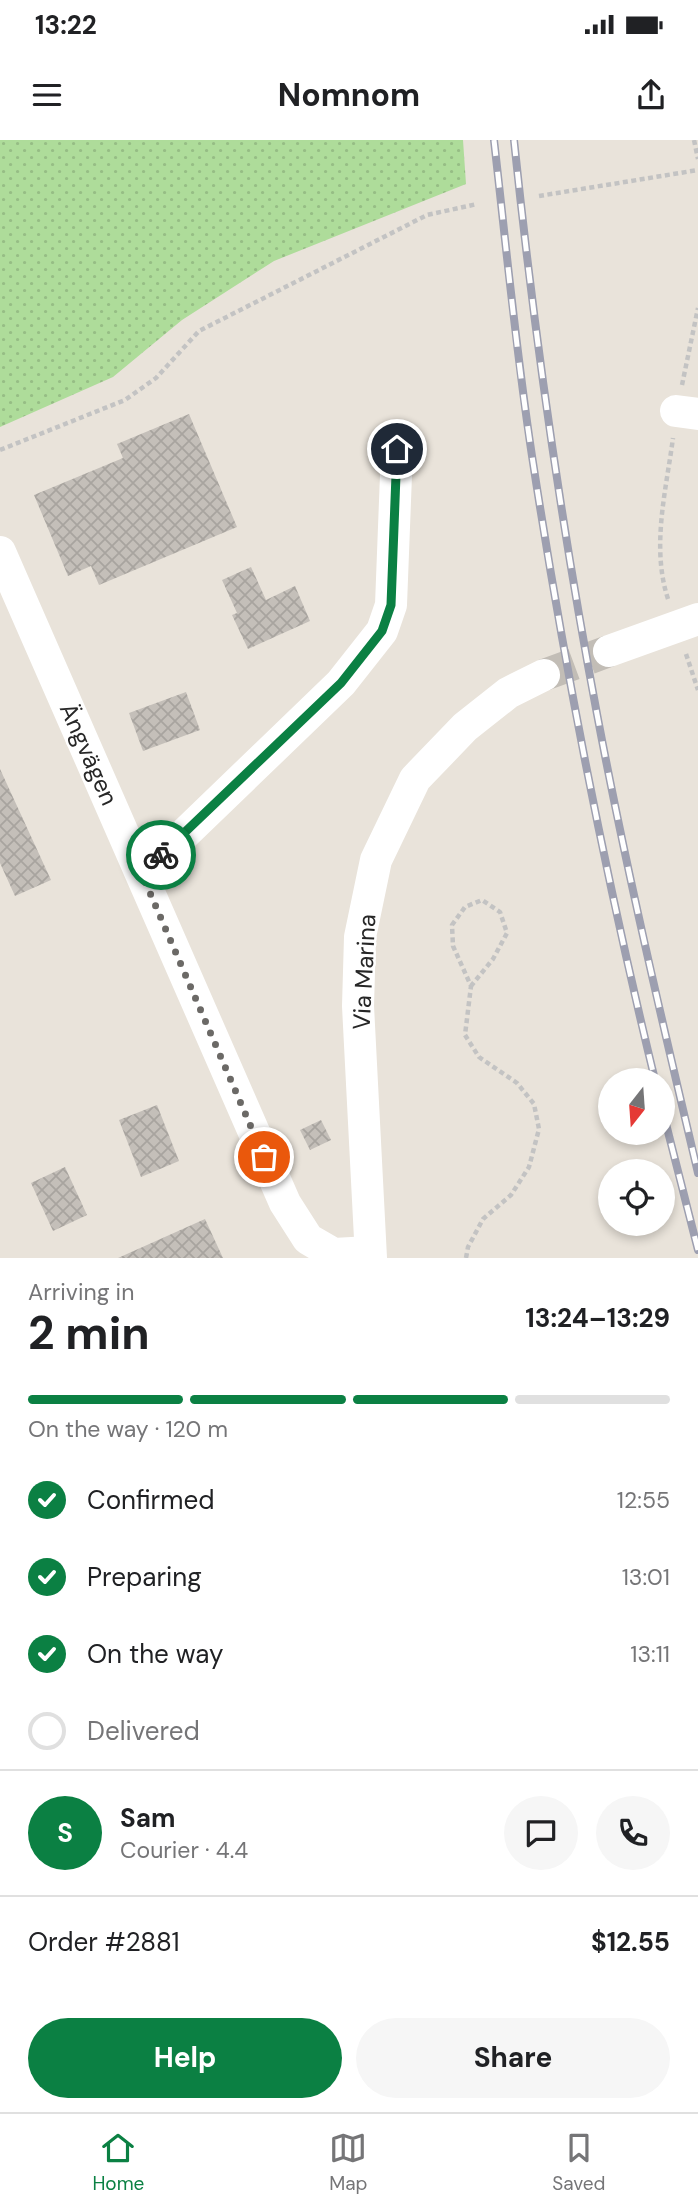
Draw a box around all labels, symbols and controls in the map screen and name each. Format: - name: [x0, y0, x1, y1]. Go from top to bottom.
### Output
- text: 13:22: [35, 8, 97, 42]
- text: Nomnom: [278, 74, 420, 116]
- icon: menu: [28, 76, 66, 114]
- icon: share: [632, 76, 670, 114]
- pin: [367, 419, 427, 479]
- icon: home: [378, 430, 416, 468]
- street label: Ängvägen: [53, 698, 125, 810]
- courier: [126, 820, 196, 890]
- icon: bike: [142, 836, 180, 874]
- street label: Via Marina: [345, 913, 383, 1031]
- north arrow: [598, 1068, 676, 1144]
- map controls: [598, 1068, 675, 1236]
- pin: [234, 1127, 294, 1187]
- icon: bag: [245, 1138, 283, 1176]
- button: locate: [598, 1159, 675, 1236]
- text: Arriving in: [28, 1277, 134, 1307]
- text: 13:24–13:29: [525, 1301, 670, 1335]
- text: 2 min: [28, 1303, 150, 1363]
- text: On the way · 120 m: [28, 1414, 228, 1444]
- icon: check: [28, 1481, 66, 1519]
- text: Confirmed: [87, 1483, 214, 1517]
- text: 12:55: [617, 1485, 670, 1515]
- icon: check: [28, 1558, 66, 1596]
- text: Preparing: [87, 1560, 202, 1594]
- text: 13:01: [622, 1562, 670, 1592]
- icon: check: [28, 1635, 66, 1673]
- text: On the way: [87, 1637, 223, 1671]
- text: 13:11: [630, 1639, 670, 1669]
- text: Delivered: [87, 1714, 200, 1748]
- button: chat: [504, 1796, 578, 1870]
- button: phone: [596, 1796, 670, 1870]
- text: Sam: [120, 1801, 175, 1835]
- text: S: [57, 1816, 73, 1850]
- text: Courier · 4.4: [120, 1835, 248, 1865]
- text: Order #2881: [28, 1925, 180, 1959]
- text: $12.55: [591, 1925, 670, 1959]
- button: Help: [28, 2018, 342, 2098]
- button: Share: [356, 2018, 670, 2098]
- tab: Home: [92, 2129, 144, 2196]
- tab: Map: [329, 2129, 367, 2196]
- tab: Saved: [552, 2129, 606, 2196]

